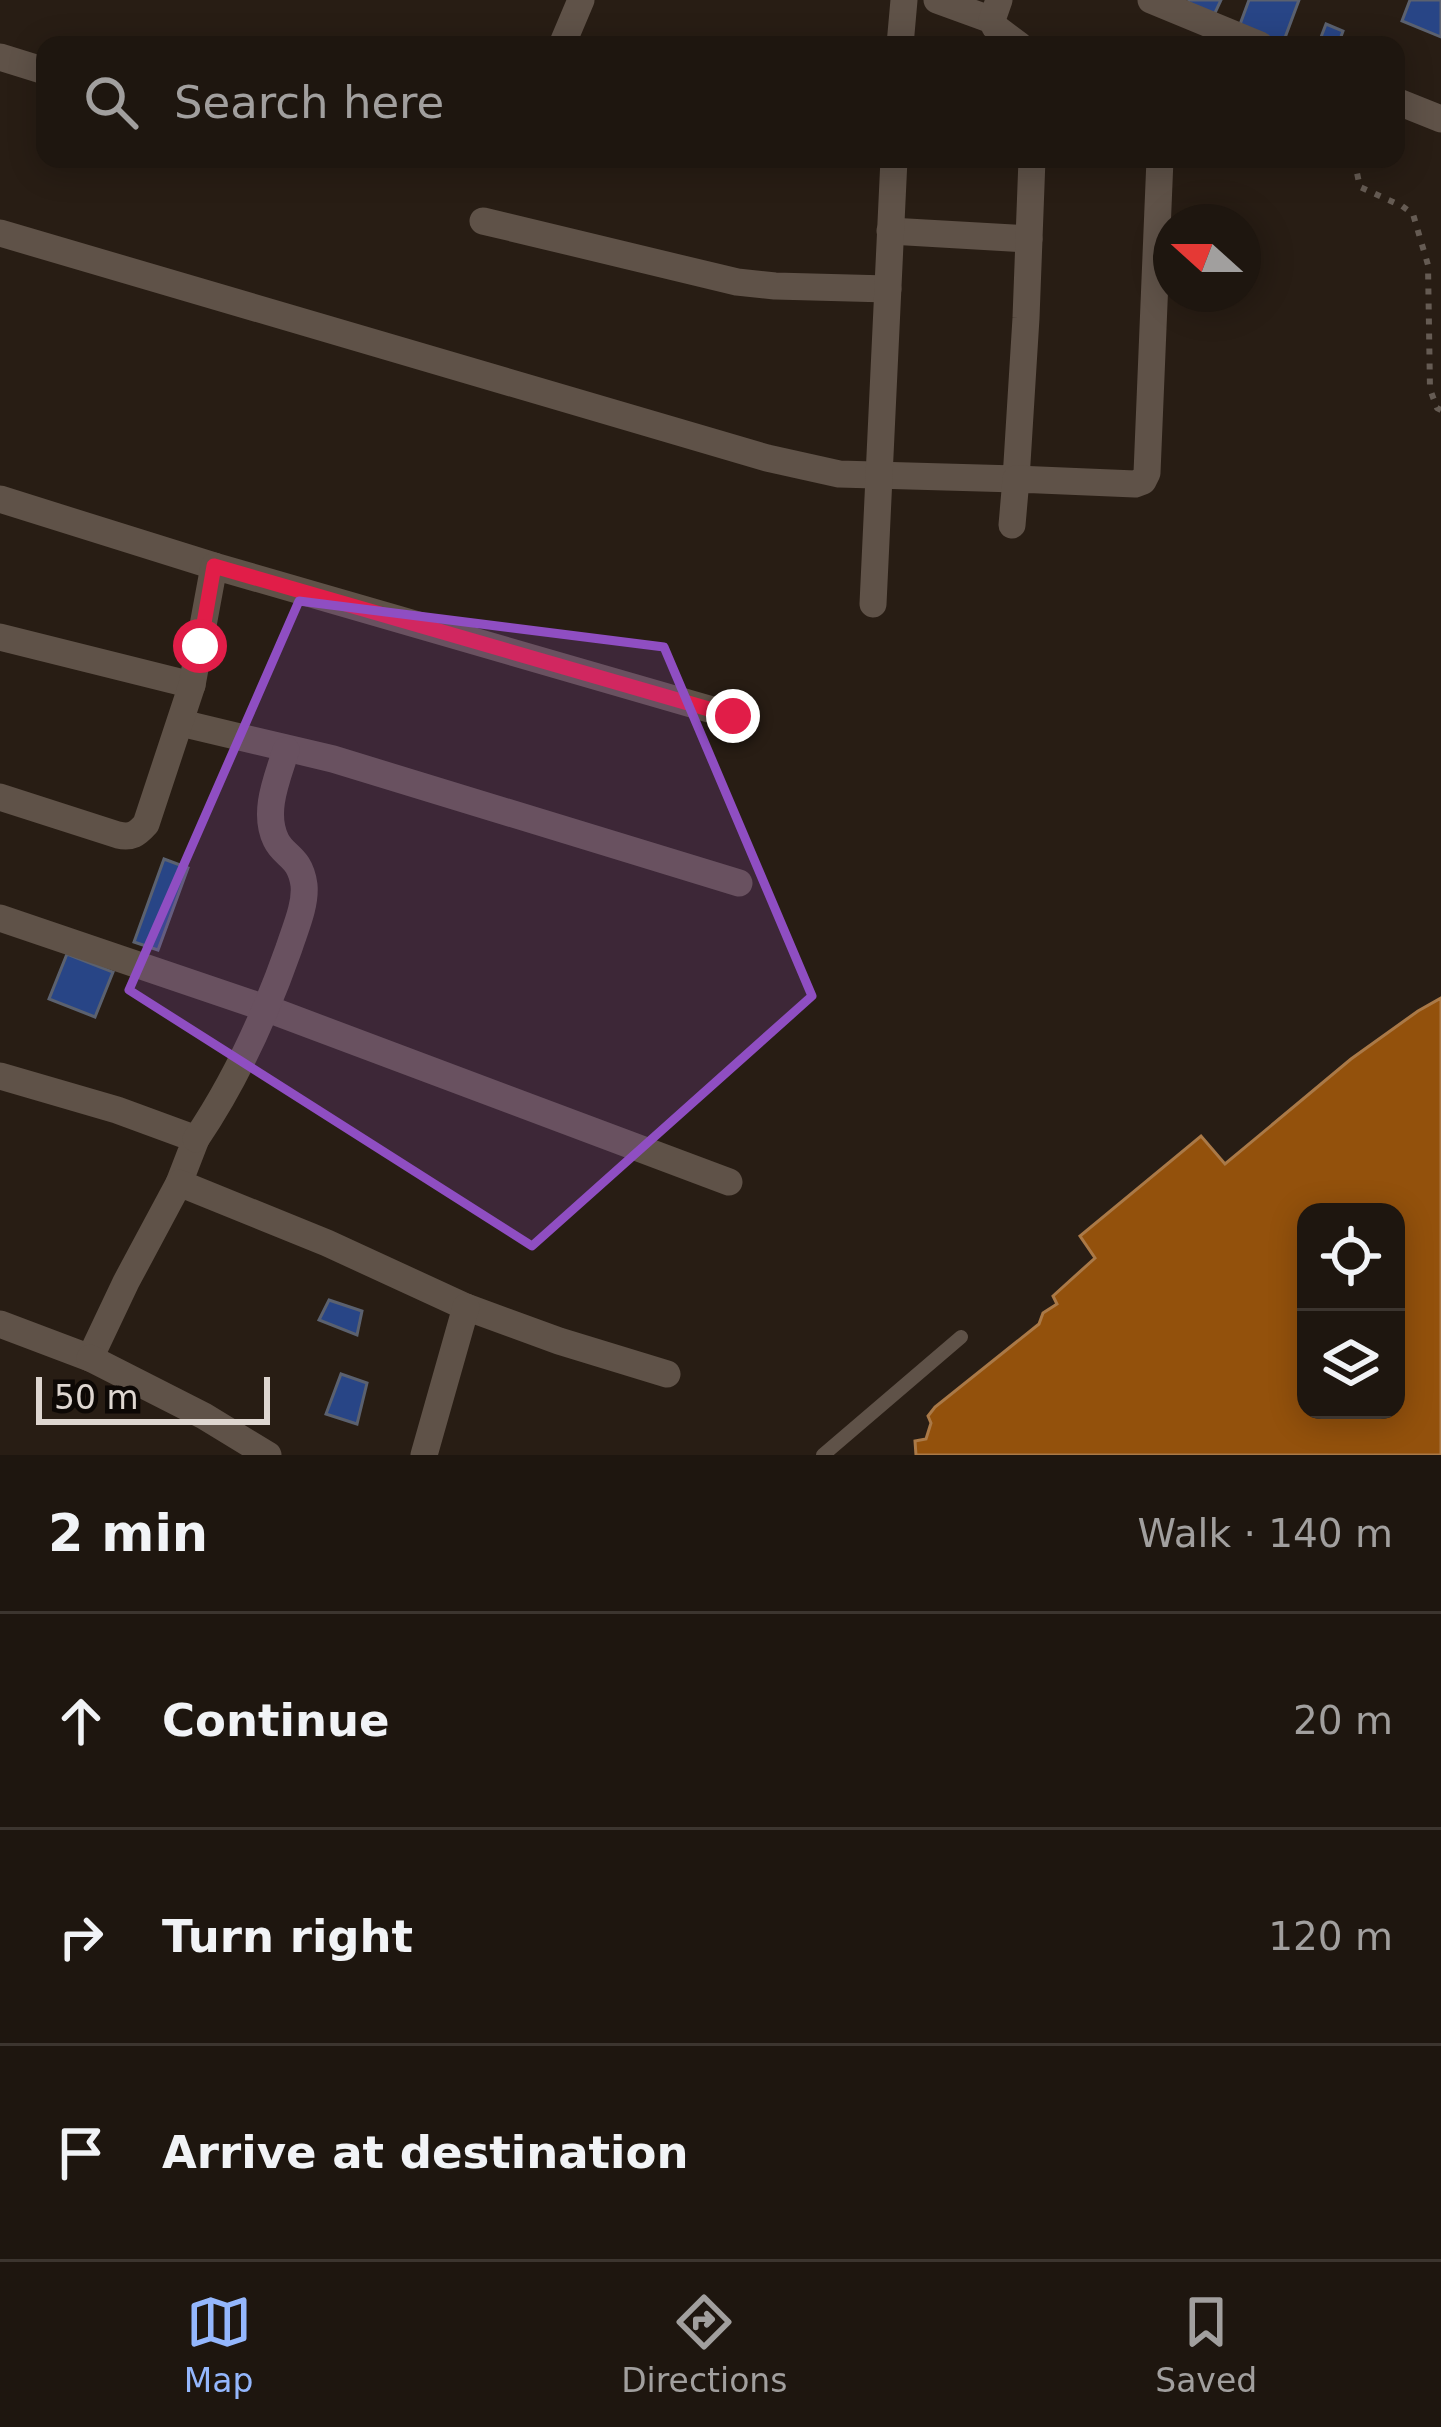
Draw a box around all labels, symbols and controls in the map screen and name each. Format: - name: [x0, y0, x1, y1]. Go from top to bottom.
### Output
- search box: [36, 36, 1405, 168]
- icon: search: [78, 69, 144, 135]
- text: Search here: [174, 76, 444, 129]
- north arrow: [1153, 204, 1261, 312]
- route start: [173, 619, 227, 673]
- route end: [706, 689, 760, 743]
- map controls: [1297, 1203, 1405, 1419]
- button: locate: [1297, 1203, 1405, 1311]
- button: layers: [1297, 1311, 1405, 1419]
- scale bar: [36, 1371, 270, 1424]
- text: 50 m: [54, 1378, 139, 1417]
- text: 2 min: [48, 1504, 208, 1563]
- text: Walk · 140 m: [1138, 1511, 1393, 1556]
- icon: ahead: [48, 1688, 114, 1754]
- text: Continue: [162, 1694, 390, 1747]
- text: 20 m: [1293, 1698, 1393, 1743]
- icon: right: [48, 1904, 114, 1970]
- text: Turn right: [162, 1910, 413, 1963]
- text: 120 m: [1268, 1914, 1393, 1959]
- icon: arrive: [48, 2120, 114, 2186]
- text: Arrive at destination: [162, 2126, 688, 2179]
- tab: Map: [184, 2289, 254, 2400]
- tab: Directions: [621, 2289, 787, 2400]
- tab: Saved: [1155, 2289, 1257, 2400]

